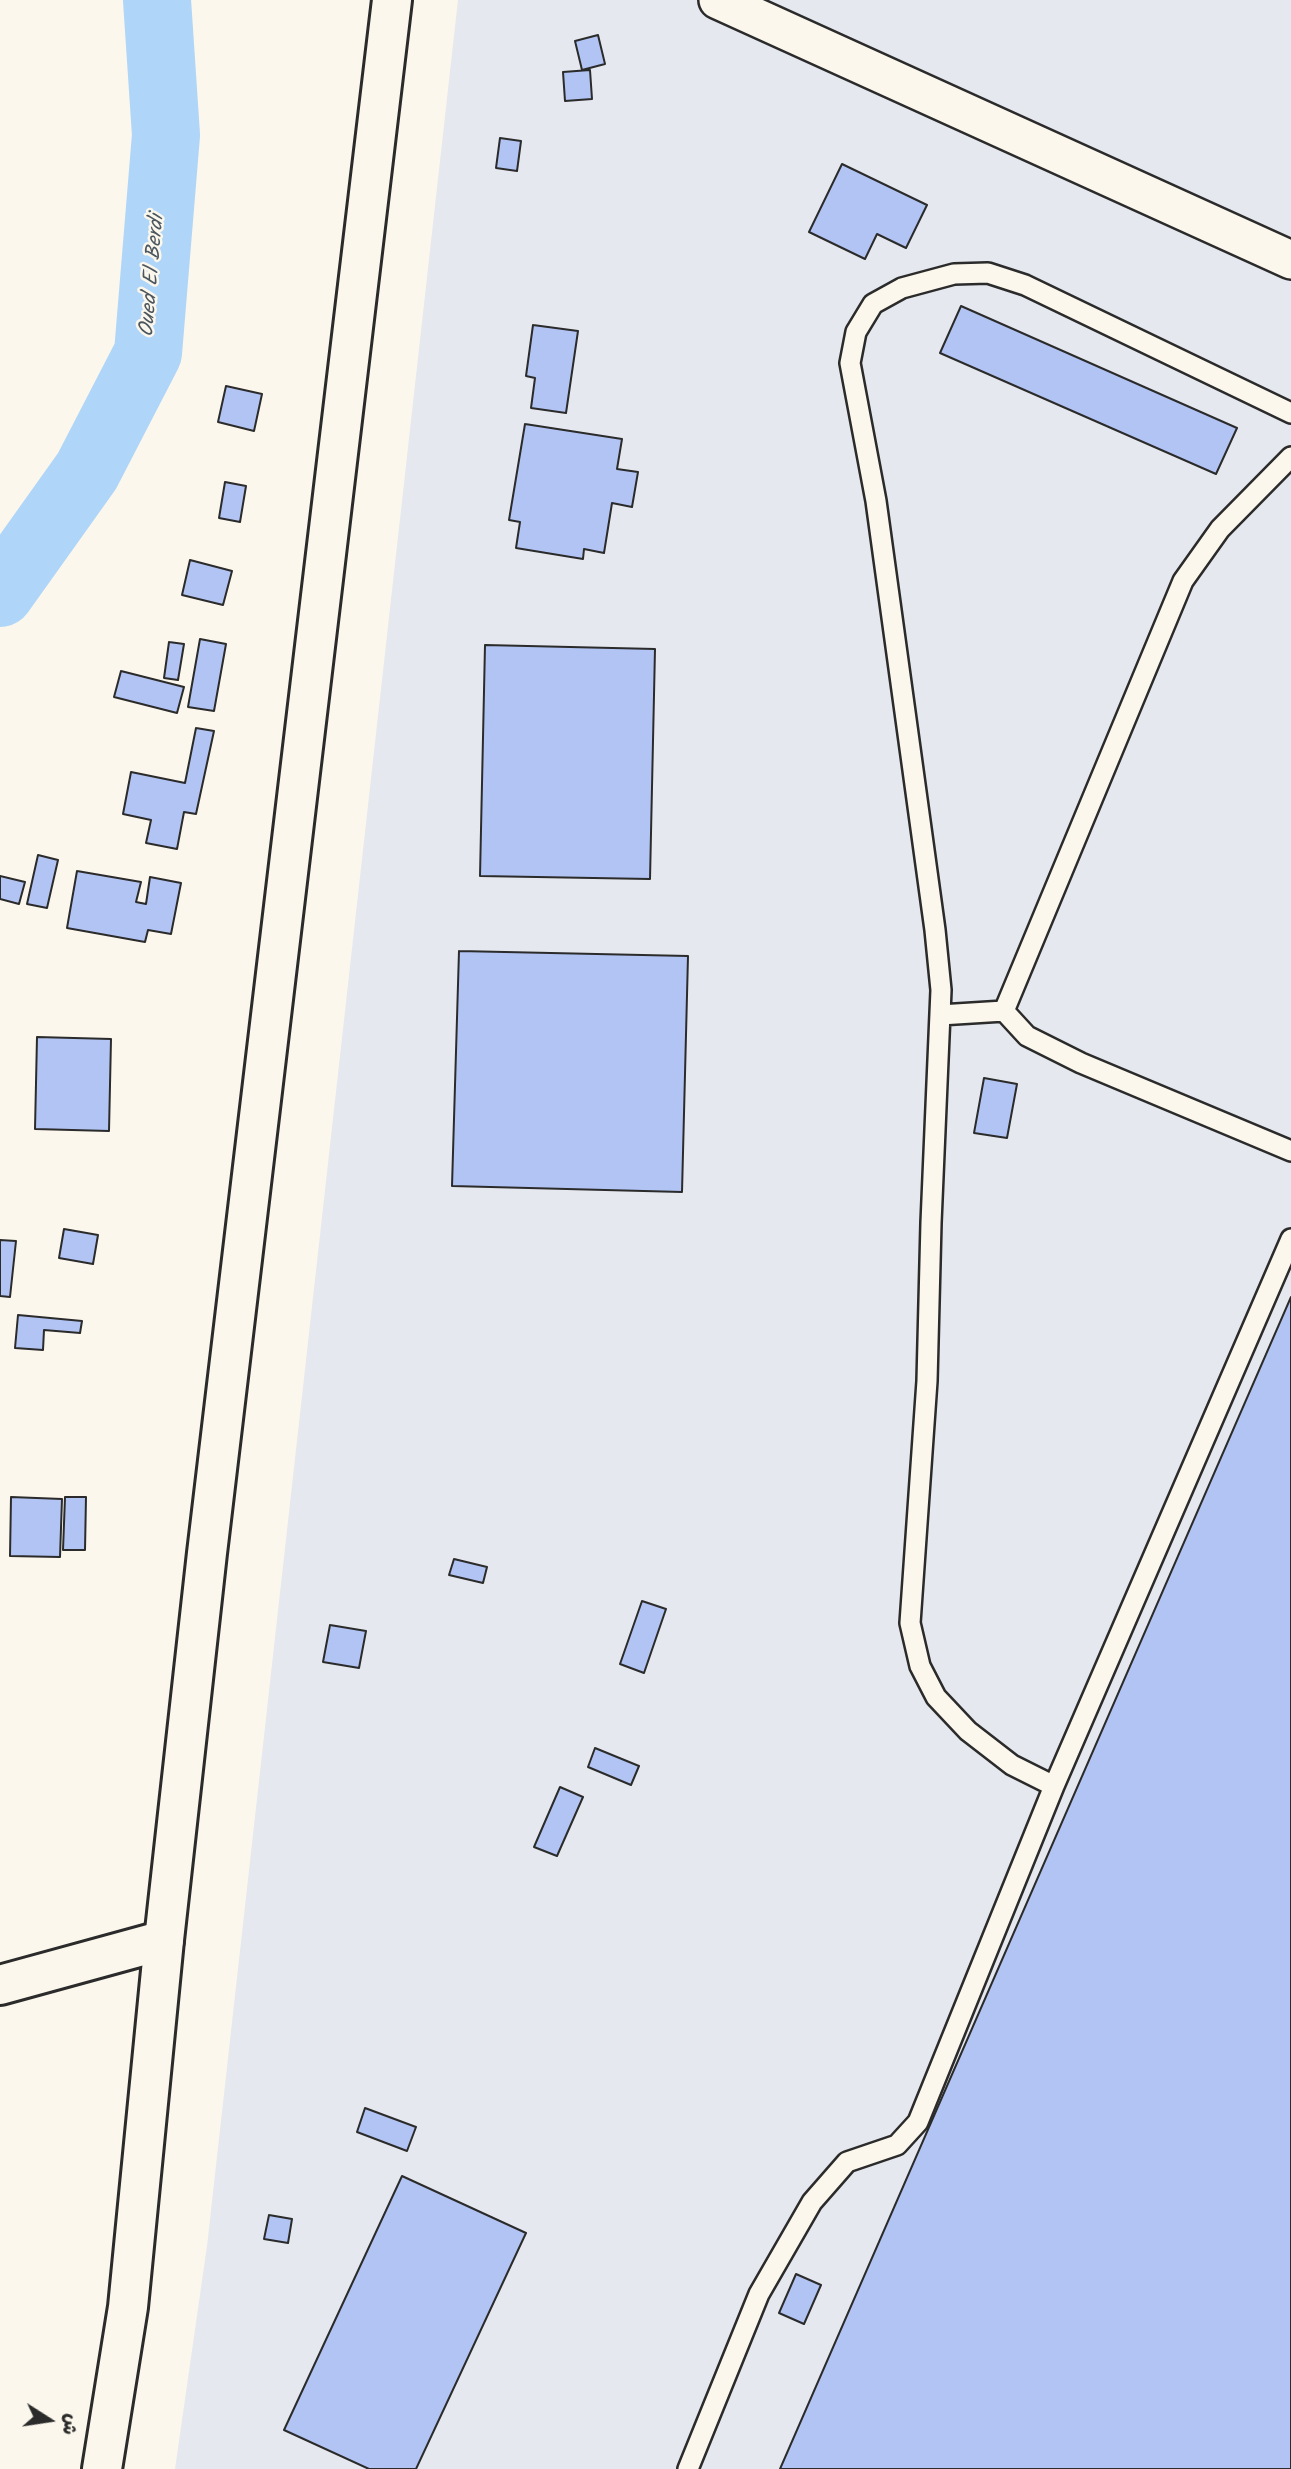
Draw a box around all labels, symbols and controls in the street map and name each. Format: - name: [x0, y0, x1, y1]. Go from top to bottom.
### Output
- water label: Oued El Berdi: [136, 214, 172, 338]
- north arrow: [14, 2385, 84, 2455]
- text: ش: [53, 2411, 86, 2438]

